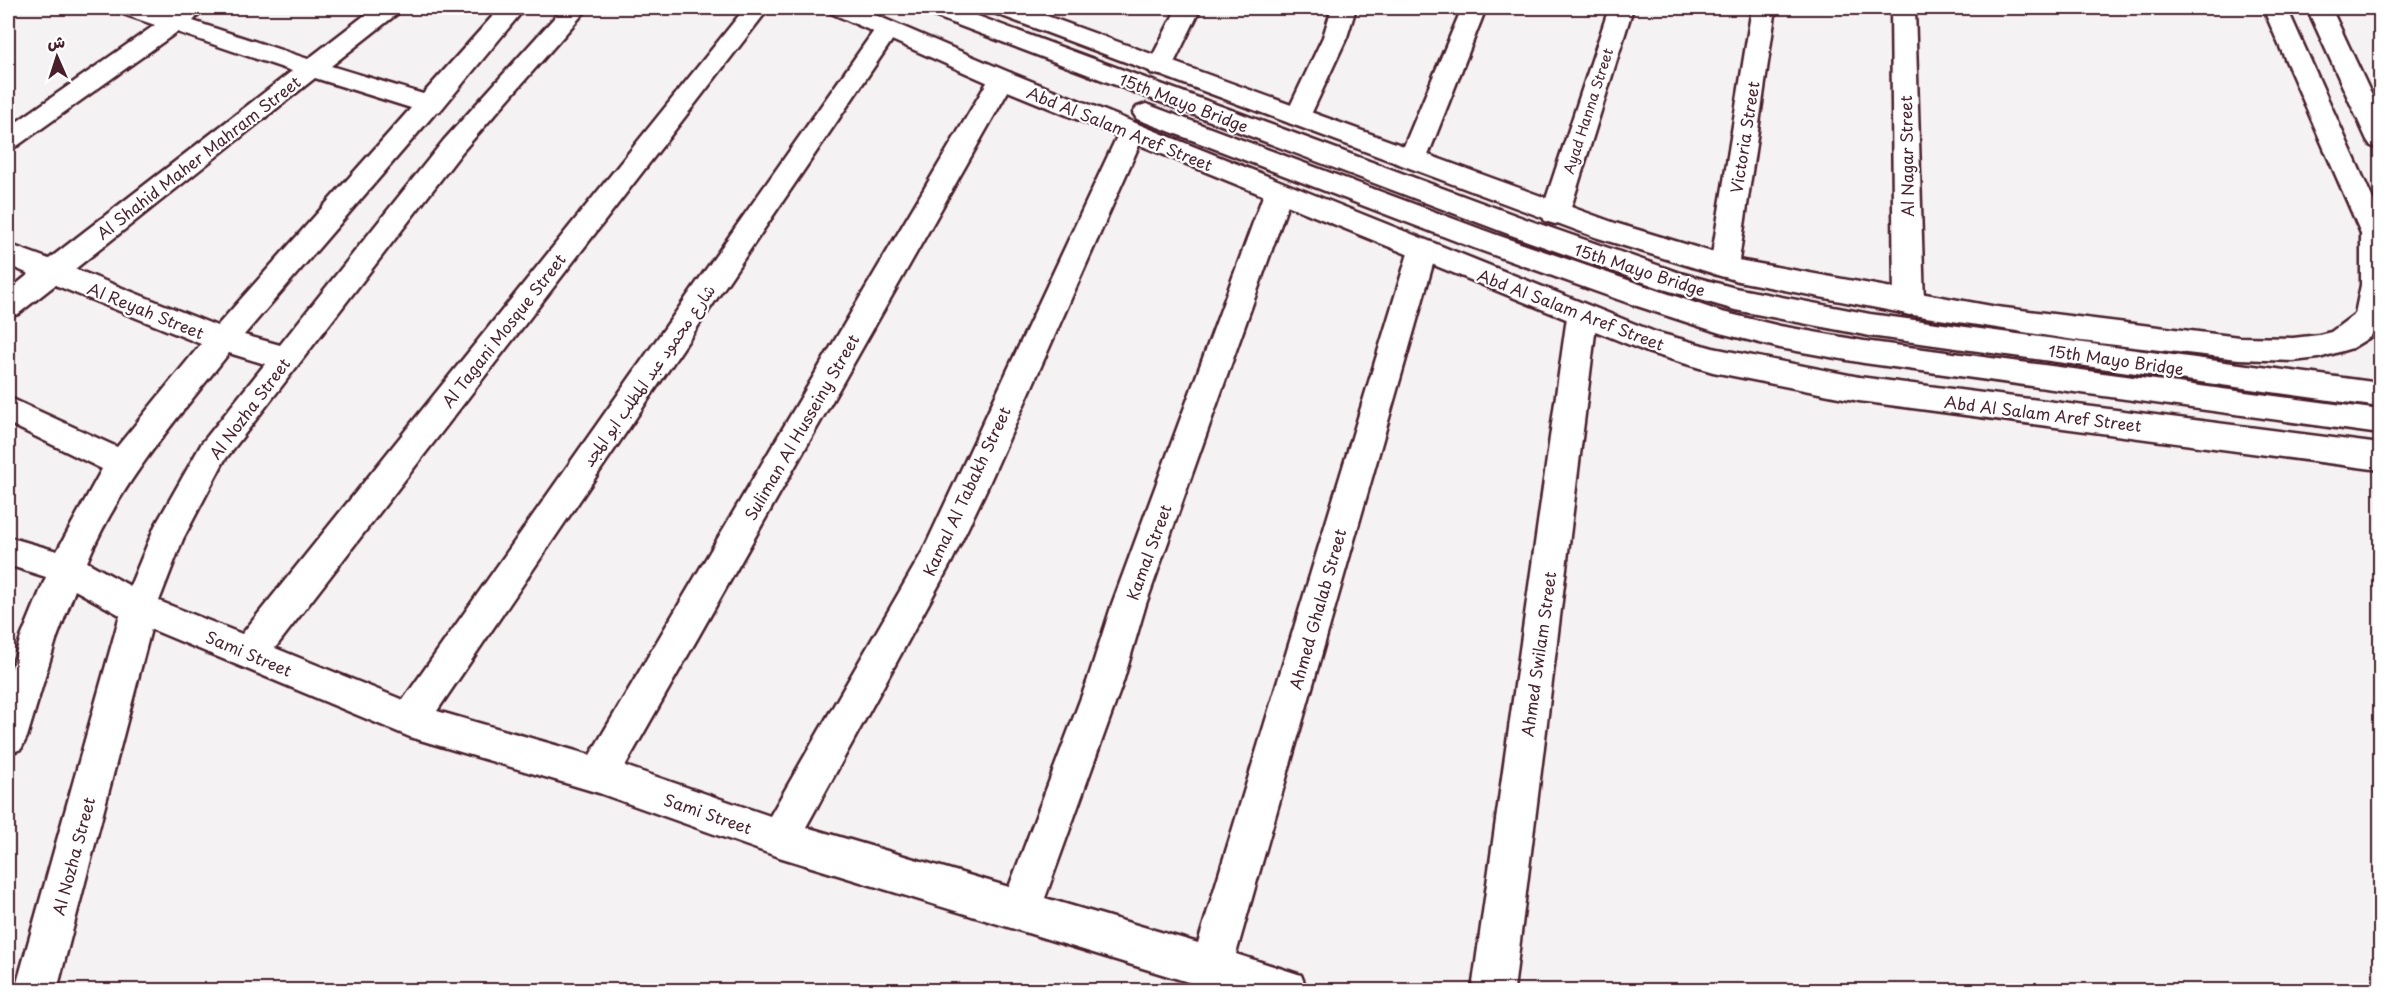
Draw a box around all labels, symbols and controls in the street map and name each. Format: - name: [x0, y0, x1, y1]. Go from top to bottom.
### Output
- north arrow: [27, 27, 87, 87]
- text: ش: [47, 29, 66, 53]
- street label: Ayad Hanna Street: [1558, 45, 1618, 177]
- street label: 15th Mayo Bridge: [1116, 66, 1252, 138]
- street label: Al Shahid Maher Mahram Street: [91, 69, 306, 245]
- street label: Victoria Street: [1723, 79, 1765, 195]
- street label: Abd Al Salam Aref Street: [1024, 80, 1217, 176]
- street label: Al Nagar Street: [1893, 95, 1919, 217]
- street label: 15th Mayo Bridge: [1571, 236, 1709, 302]
- street label: Al Tagani Mosque Street: [435, 248, 571, 412]
- street label: Abd Al Salam Aref Street: [1474, 262, 1668, 356]
- street label: Al Reyah Street: [84, 276, 208, 344]
- street label: شارع محمود عبد المطلب ابو المجد: [576, 279, 721, 472]
- street label: Suliman Al Husseiny Street: [738, 329, 865, 525]
- street label: 15th Mayo Bridge: [2047, 338, 2185, 380]
- street label: Al Nozha Street: [203, 352, 295, 464]
- street label: Abd Al Salam Aref Street: [1943, 389, 2143, 437]
- street label: Kamal Al Tabakh Street: [916, 402, 1016, 580]
- street label: Kamal Street: [1120, 501, 1176, 603]
- street label: Ahmed Ghalab Street: [1283, 525, 1352, 692]
- street label: Ahmed Swilam Street: [1515, 569, 1562, 738]
- street label: Sami Street: [202, 624, 296, 682]
- street label: Sami Street: [661, 787, 755, 839]
- street label: Al Nozha Street: [46, 794, 100, 918]

